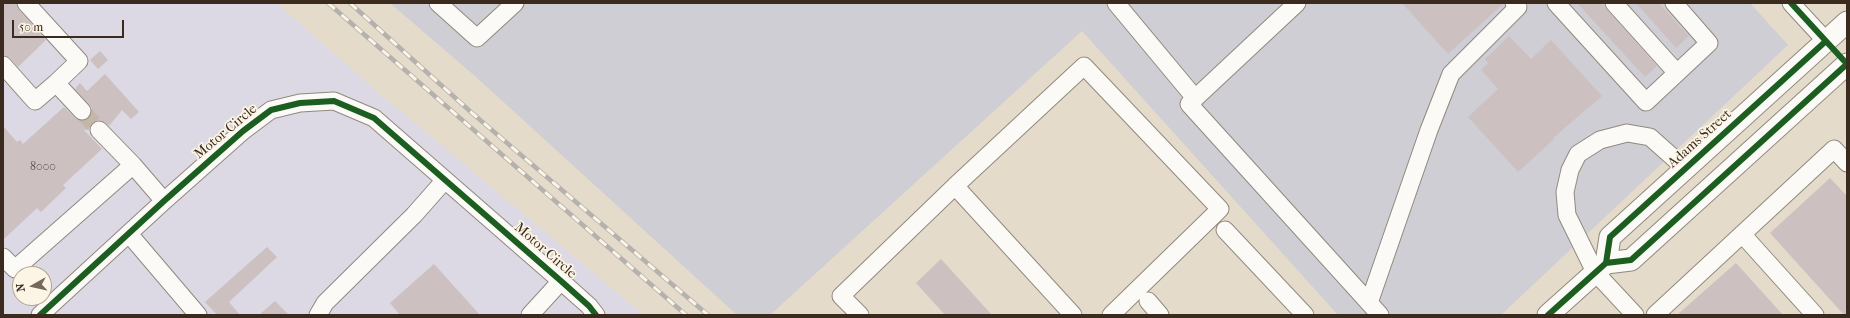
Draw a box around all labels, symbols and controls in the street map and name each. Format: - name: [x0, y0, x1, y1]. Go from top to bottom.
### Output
- scale bar: [14, 12, 126, 38]
- text: 50 m: [19, 20, 43, 34]
- street label: Motor Circle: [191, 101, 261, 163]
- street label: Adams Street: [1665, 106, 1735, 172]
- house number: 8000: [30, 160, 56, 174]
- street label: Motor Circle: [511, 219, 579, 283]
- north arrow: [12, 266, 52, 306]
- text: N: [14, 283, 28, 293]

